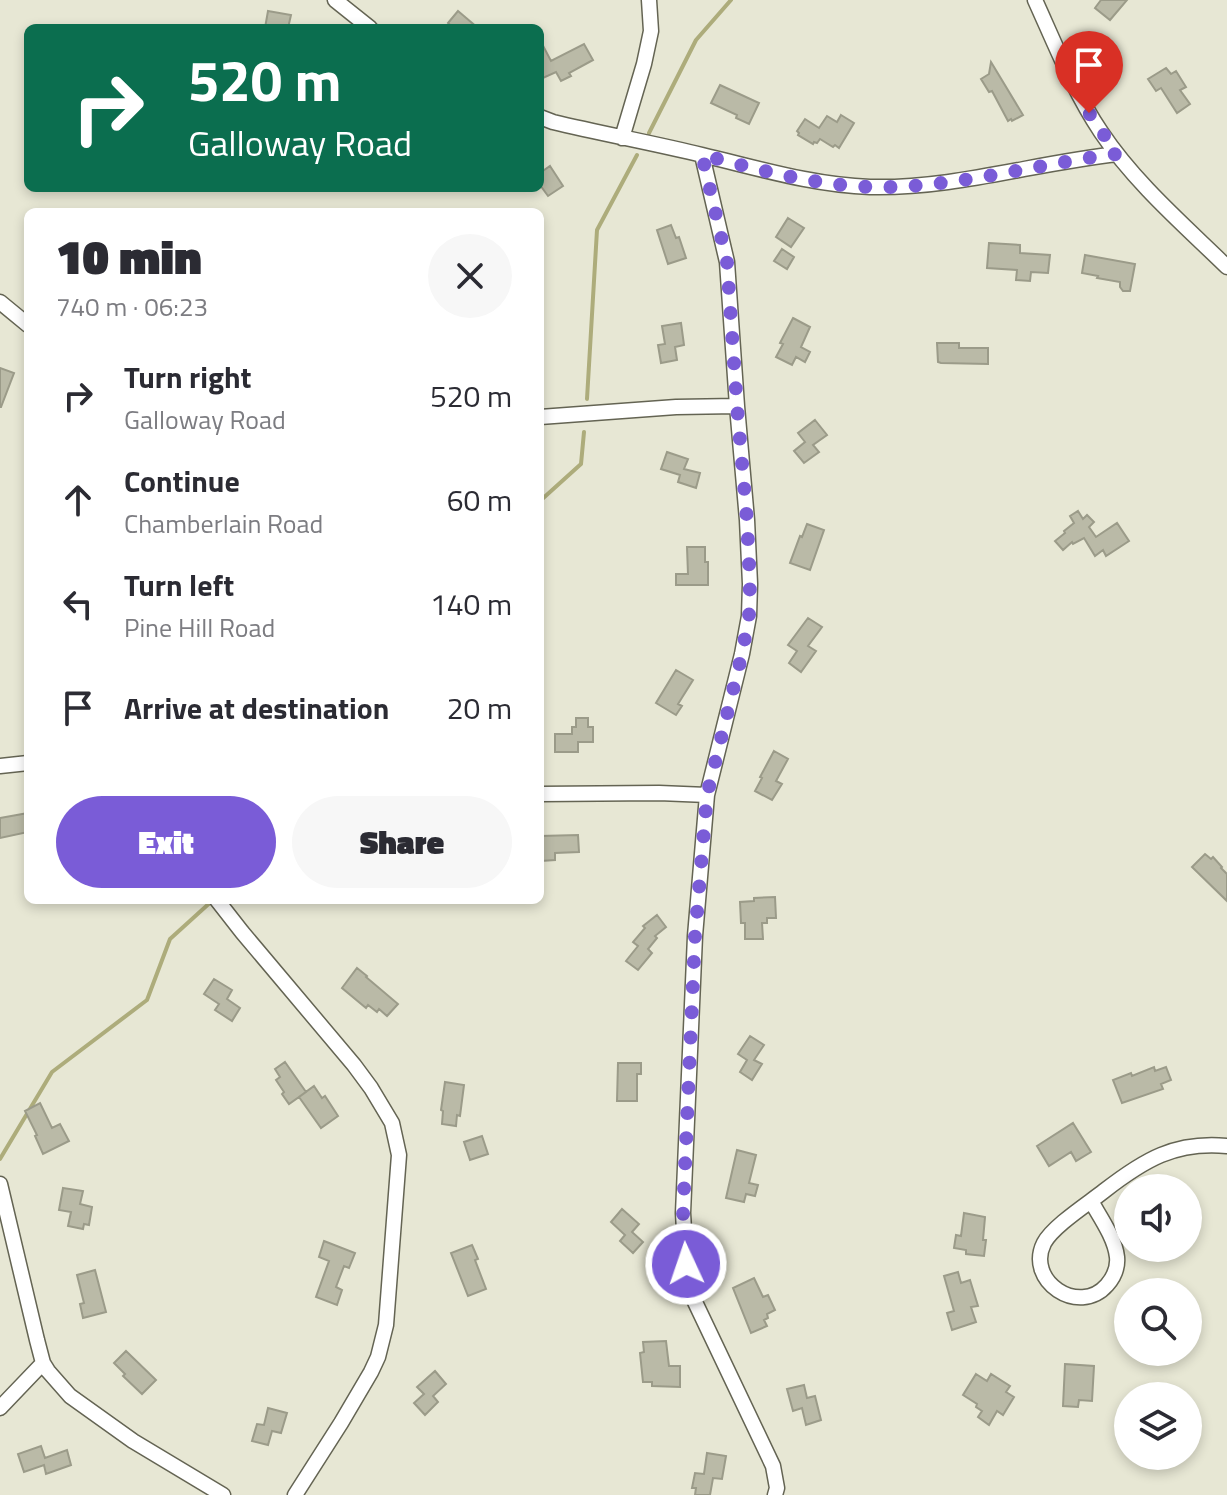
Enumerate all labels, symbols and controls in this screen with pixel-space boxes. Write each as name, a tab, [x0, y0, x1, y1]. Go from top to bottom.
pin	[1055, 31, 1123, 113]
text: 520 m	[188, 38, 341, 123]
icon: arrive	[1067, 43, 1111, 87]
icon: right	[56, 56, 160, 160]
text: Galloway Road	[188, 115, 412, 170]
text: 10 min	[56, 220, 202, 293]
button: close	[428, 234, 512, 318]
text: 740 m · 06:23	[56, 287, 208, 326]
text: Turn right	[124, 354, 252, 400]
text: 520 m	[430, 373, 512, 419]
icon: right	[56, 374, 100, 418]
text: Galloway Road	[124, 400, 286, 439]
text: Continue	[124, 458, 240, 504]
text: 60 m	[447, 477, 512, 523]
icon: ahead	[56, 478, 100, 522]
text: Chamberlain Road	[124, 504, 323, 543]
text: Turn left	[124, 562, 234, 608]
text: 140 m	[430, 581, 512, 627]
icon: left	[56, 582, 100, 626]
text: Pine Hill Road	[124, 608, 275, 647]
text: Arrive at destination	[124, 685, 389, 731]
text: 20 m	[447, 685, 512, 731]
icon: arrive	[56, 686, 100, 730]
button: Exit	[56, 796, 276, 888]
button: Share	[292, 796, 512, 888]
map controls	[1114, 1174, 1202, 1470]
button: sound	[1114, 1174, 1202, 1262]
position arrow	[644, 1222, 728, 1306]
button: search	[1114, 1278, 1202, 1366]
button: layers	[1114, 1382, 1202, 1470]

